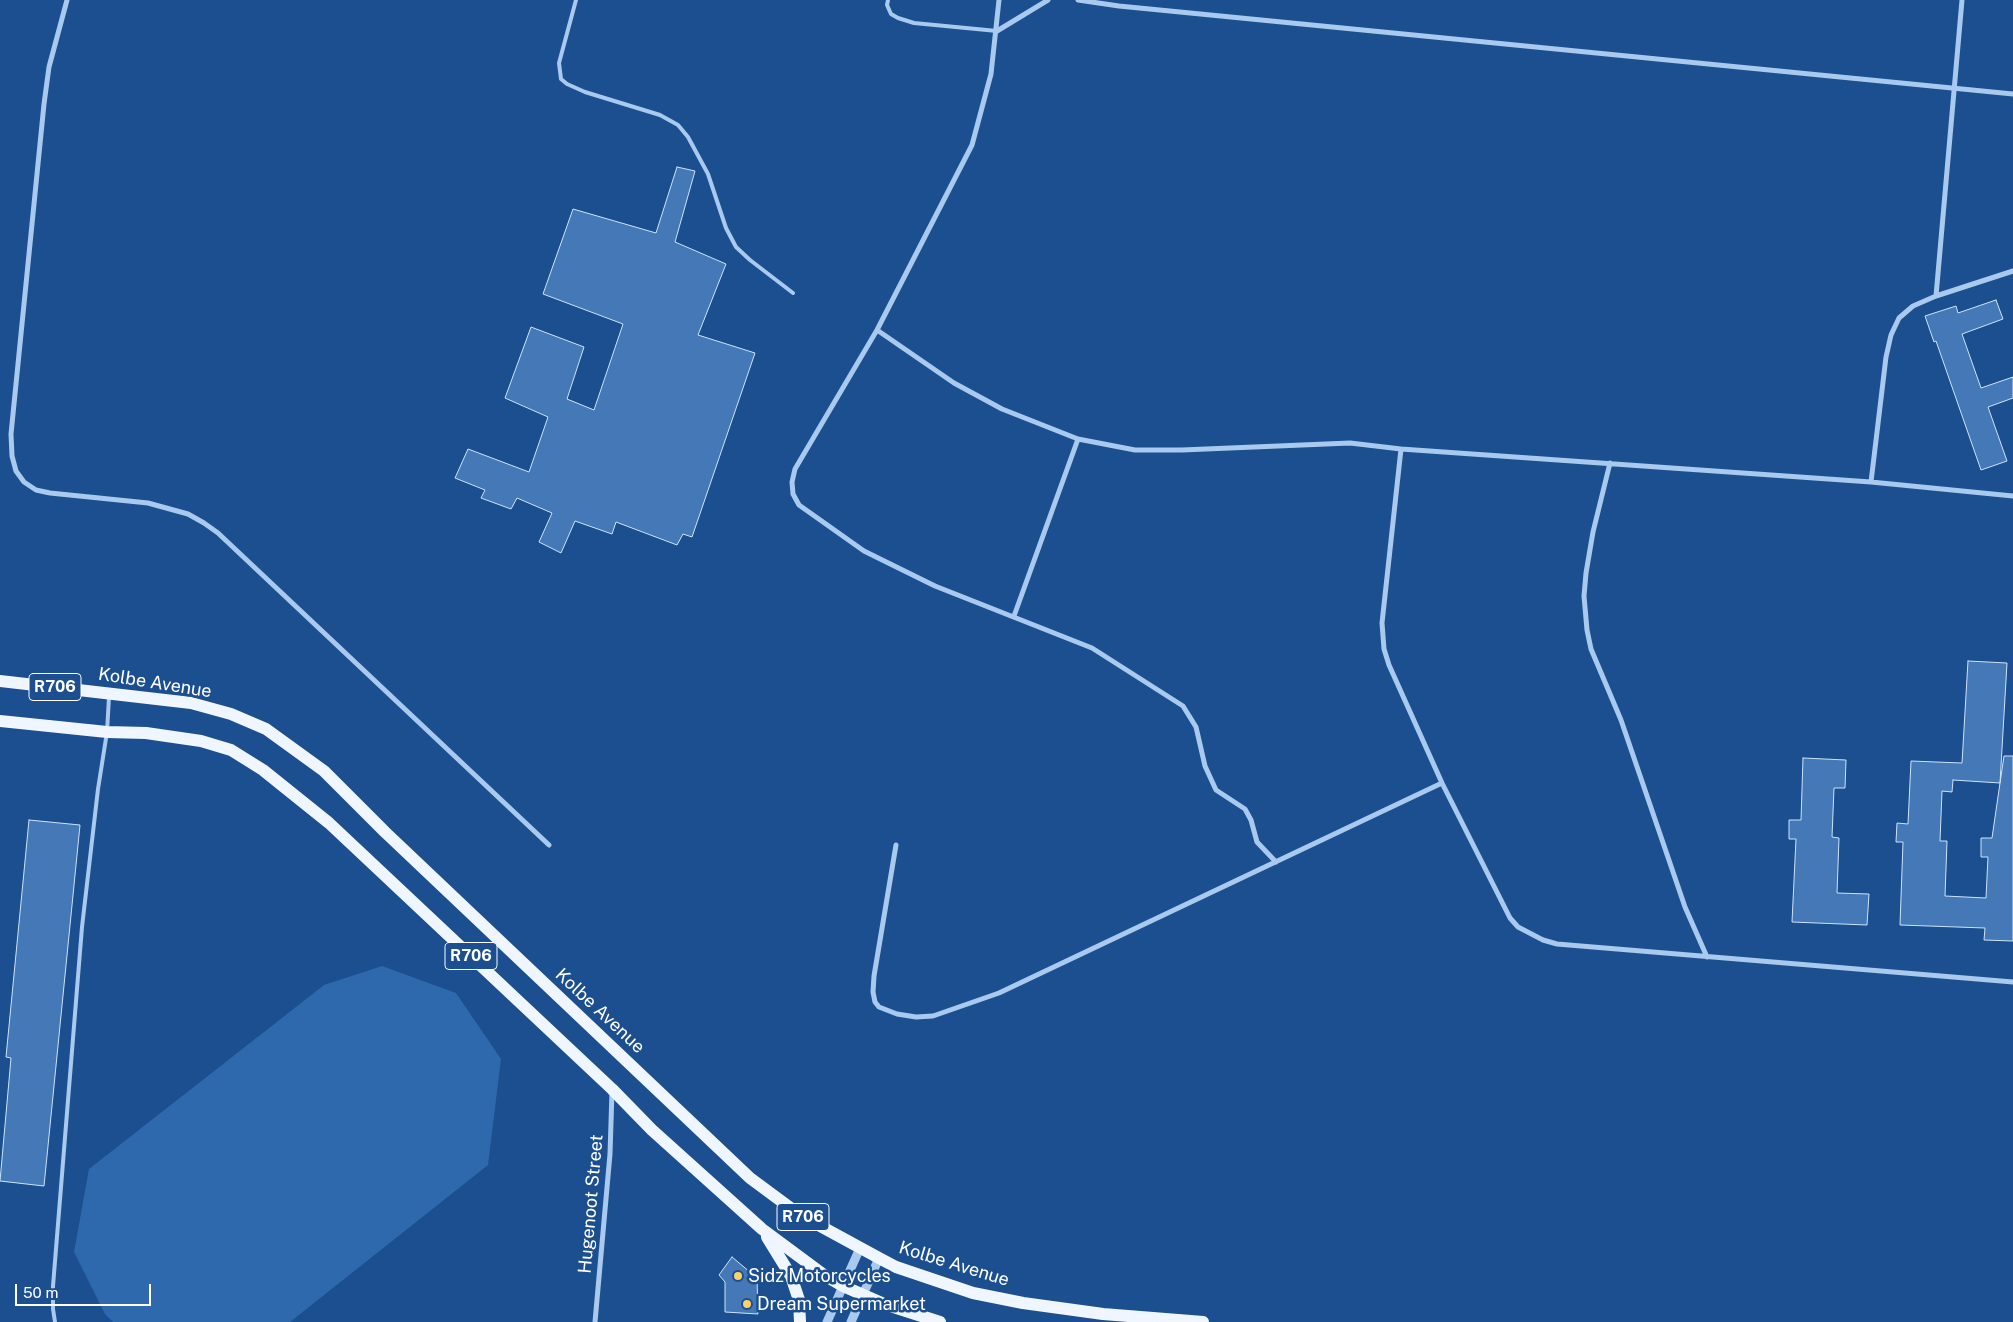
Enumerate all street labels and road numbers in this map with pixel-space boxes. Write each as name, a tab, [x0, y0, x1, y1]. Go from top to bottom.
street label: Kolbe Avenue	[97, 663, 213, 703]
road number: R706	[29, 674, 81, 700]
road number: R706	[445, 942, 497, 969]
street label: Kolbe Avenue	[551, 964, 649, 1058]
street label: Hugenoot Street	[574, 1134, 608, 1274]
road number: R706	[777, 1204, 829, 1230]
street label: Kolbe Avenue	[896, 1237, 1012, 1291]

